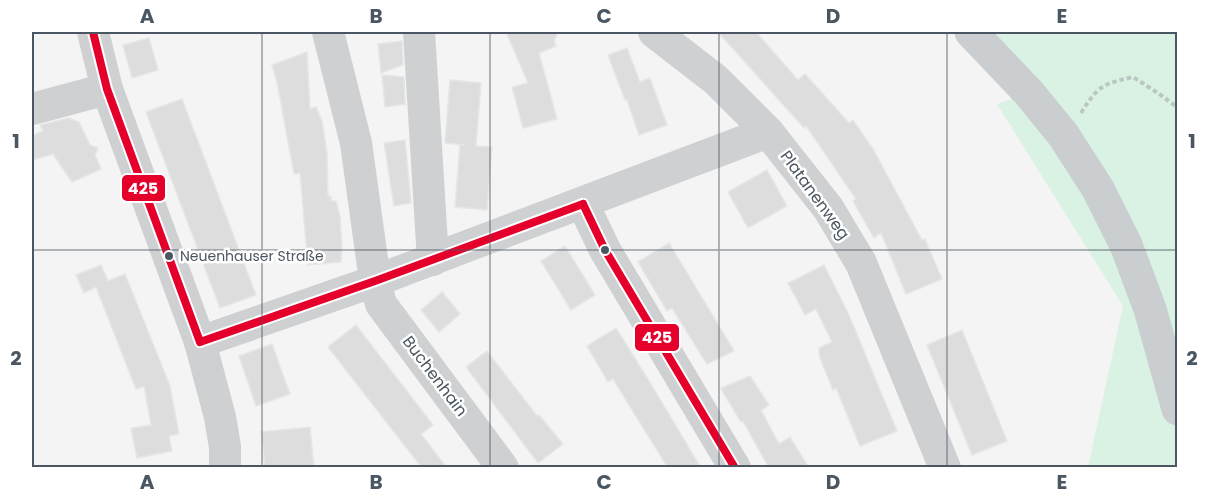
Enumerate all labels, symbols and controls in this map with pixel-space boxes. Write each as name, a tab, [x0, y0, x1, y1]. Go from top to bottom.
text: A	[140, 2, 155, 30]
text: B	[369, 2, 383, 30]
text: C	[596, 2, 612, 30]
text: D	[826, 2, 840, 30]
text: E	[1057, 2, 1067, 30]
text: 1	[12, 127, 20, 155]
text: 1	[1188, 127, 1196, 155]
street label: Platanenweg	[775, 146, 855, 244]
line badge: 425	[121, 174, 166, 202]
text: 425	[128, 177, 158, 200]
unlabelled marker	[599, 244, 611, 256]
place label: Neuenhauser Straße	[180, 246, 324, 266]
marker: Neuenhauser Straße	[163, 250, 175, 262]
line badge: 425	[634, 323, 680, 352]
text: 425	[642, 326, 672, 349]
street label: Buchenhain	[397, 331, 473, 421]
text: 2	[10, 344, 22, 372]
text: 2	[1186, 344, 1198, 372]
text: A	[140, 468, 155, 496]
text: B	[369, 468, 383, 496]
text: C	[596, 468, 612, 496]
text: D	[826, 468, 840, 496]
text: E	[1057, 468, 1067, 496]

